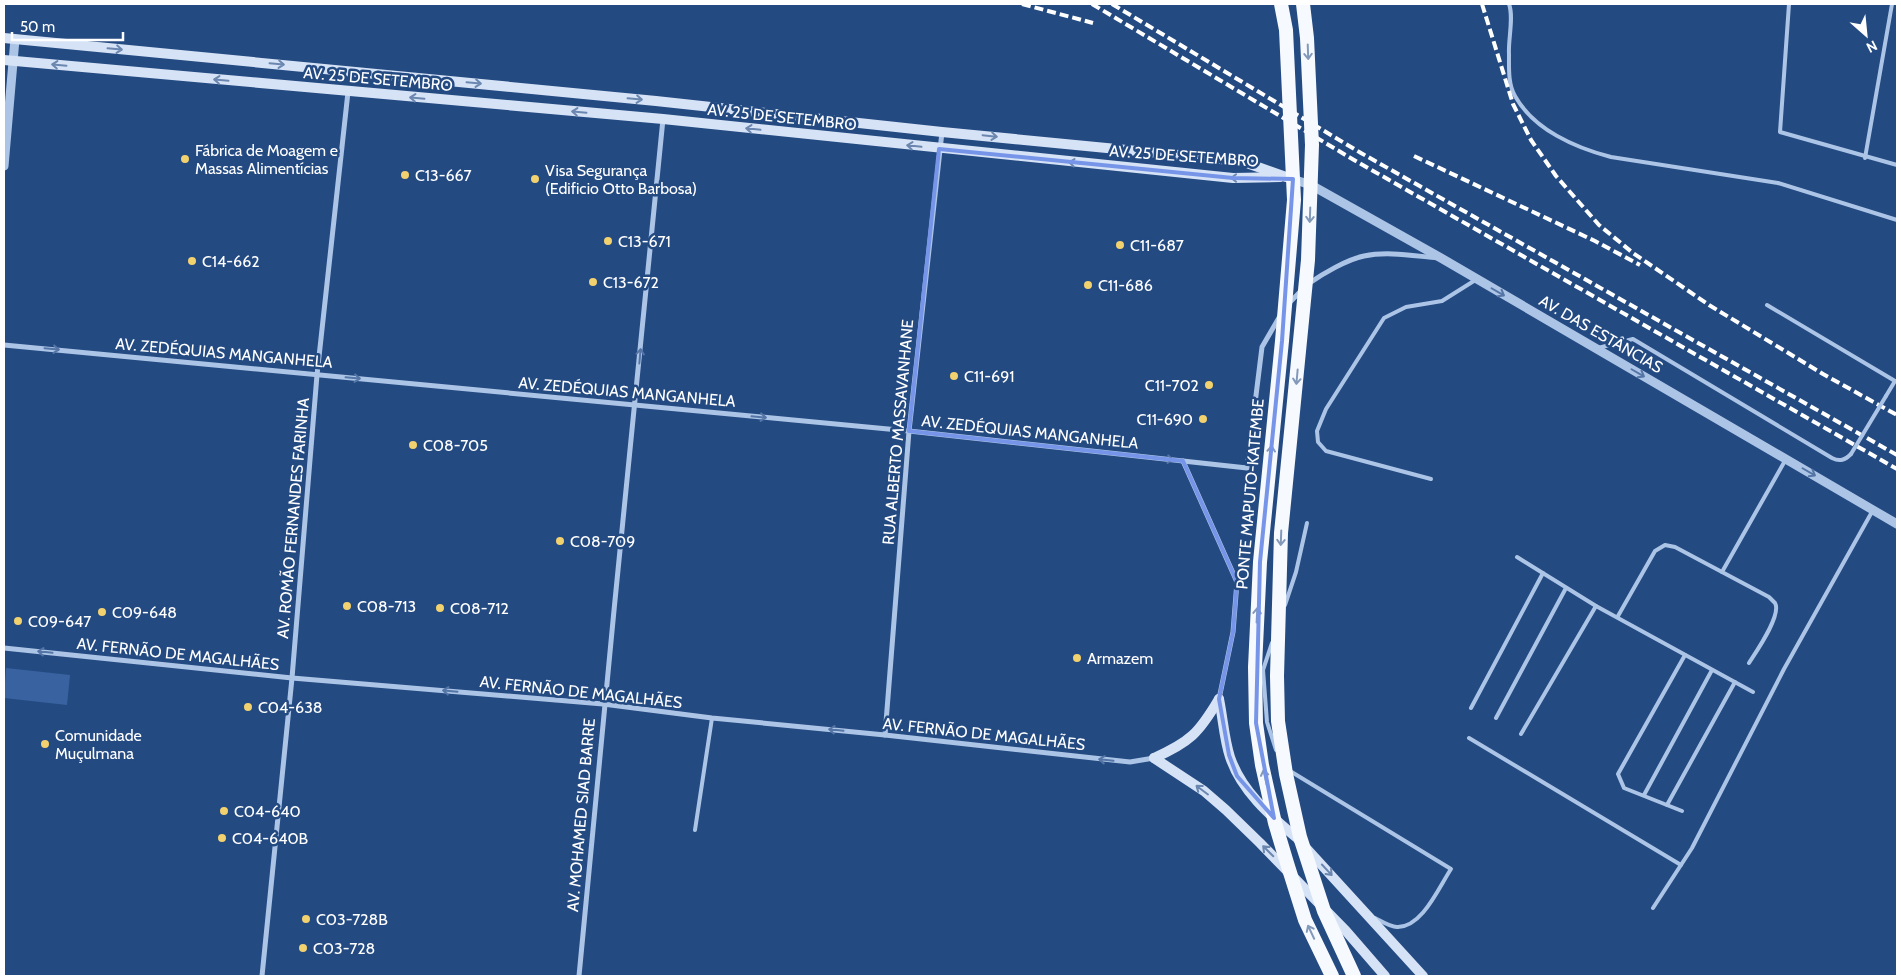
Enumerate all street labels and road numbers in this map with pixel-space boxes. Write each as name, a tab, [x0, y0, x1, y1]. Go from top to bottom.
street label: AV. 25 DE SETEMBRO	[303, 63, 453, 95]
street label: AV. 25 DE SETEMBRO	[706, 100, 858, 134]
street label: AV. 25 DE SETEMBRO	[1109, 141, 1259, 171]
street label: AV. DAS ESTÂNCIAS	[1536, 291, 1666, 377]
street label: RUA ALBERTO MASSAVANHANE	[879, 318, 917, 546]
street label: AV. ZEDÉQUIAS MANGANHELA	[115, 334, 333, 372]
street label: AV. ZEDÉQUIAS MANGANHELA	[518, 373, 736, 411]
street label: AV. ROMÃO FERNANDES FARINHA	[273, 397, 313, 639]
street label: PONTE MAPUTO-KATEMBE	[1232, 398, 1268, 590]
street label: AV. ZEDÉQUIAS MANGANHELA	[921, 411, 1139, 453]
street label: AV. FERNÃO DE MAGALHÃES	[76, 634, 280, 674]
street label: AV. FERNÃO DE MAGALHÃES	[479, 672, 683, 712]
street label: AV. FERNÃO DE MAGALHÃES	[882, 714, 1086, 754]
street label: AV. MOHAMED SIAD BARRE	[563, 717, 599, 913]

